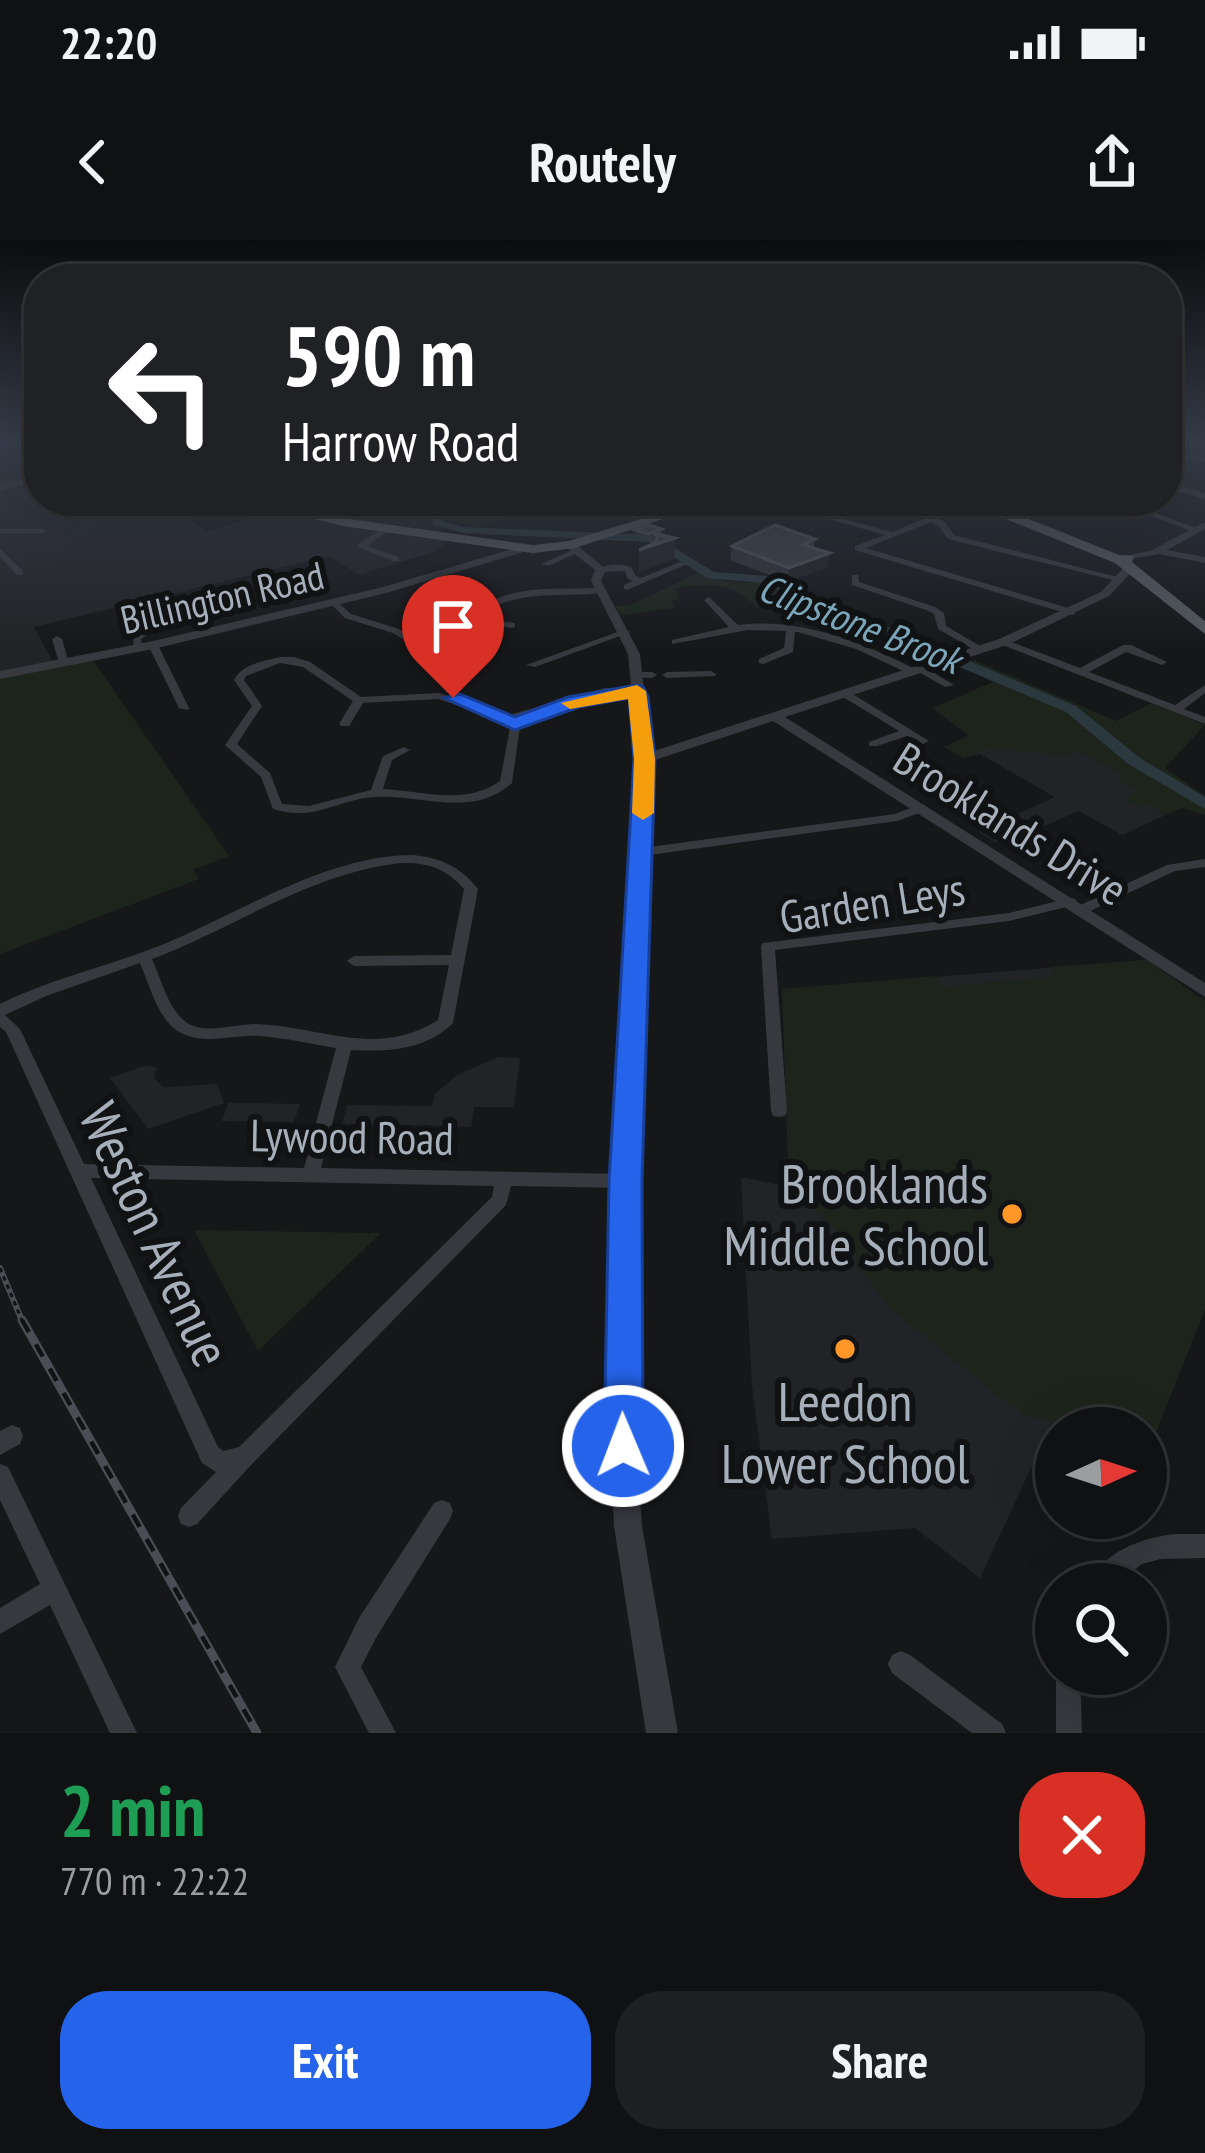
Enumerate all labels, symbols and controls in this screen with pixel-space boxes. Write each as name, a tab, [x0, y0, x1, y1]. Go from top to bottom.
text: 22:20	[60, 13, 157, 71]
text: Routely	[529, 127, 676, 197]
icon: back	[60, 129, 126, 195]
icon: share	[1079, 129, 1145, 195]
text: 590 m	[282, 300, 475, 409]
icon: left	[84, 312, 240, 468]
text: Harrow Road	[282, 406, 519, 476]
street label: Billington Road	[116, 549, 328, 645]
water label: Clipstone Brook	[752, 561, 973, 687]
pin	[402, 575, 504, 698]
icon: arrive	[420, 593, 486, 659]
street label: Brooklands Drive	[884, 728, 1138, 918]
street label: Garden Leys	[775, 859, 969, 945]
street label: Weston Avenue	[64, 1091, 248, 1377]
street label: Lywood Road	[250, 1105, 454, 1167]
place label: Brooklands Middle School	[723, 1148, 988, 1280]
marker: Brooklands Middle School	[999, 1201, 1025, 1227]
marker: Leedon Lower School	[832, 1336, 858, 1362]
place label: Leedon Lower School	[721, 1366, 969, 1498]
position arrow	[560, 1383, 686, 1509]
north arrow	[1035, 1407, 1167, 1539]
map controls	[1035, 1407, 1167, 1695]
button: search	[1035, 1563, 1167, 1695]
text: 2 min	[60, 1763, 205, 1856]
button: close	[1019, 1772, 1145, 1898]
text: 770 m · 22:22	[60, 1855, 249, 1906]
button: Exit	[60, 1991, 591, 2129]
button: Share	[615, 1991, 1145, 2129]

